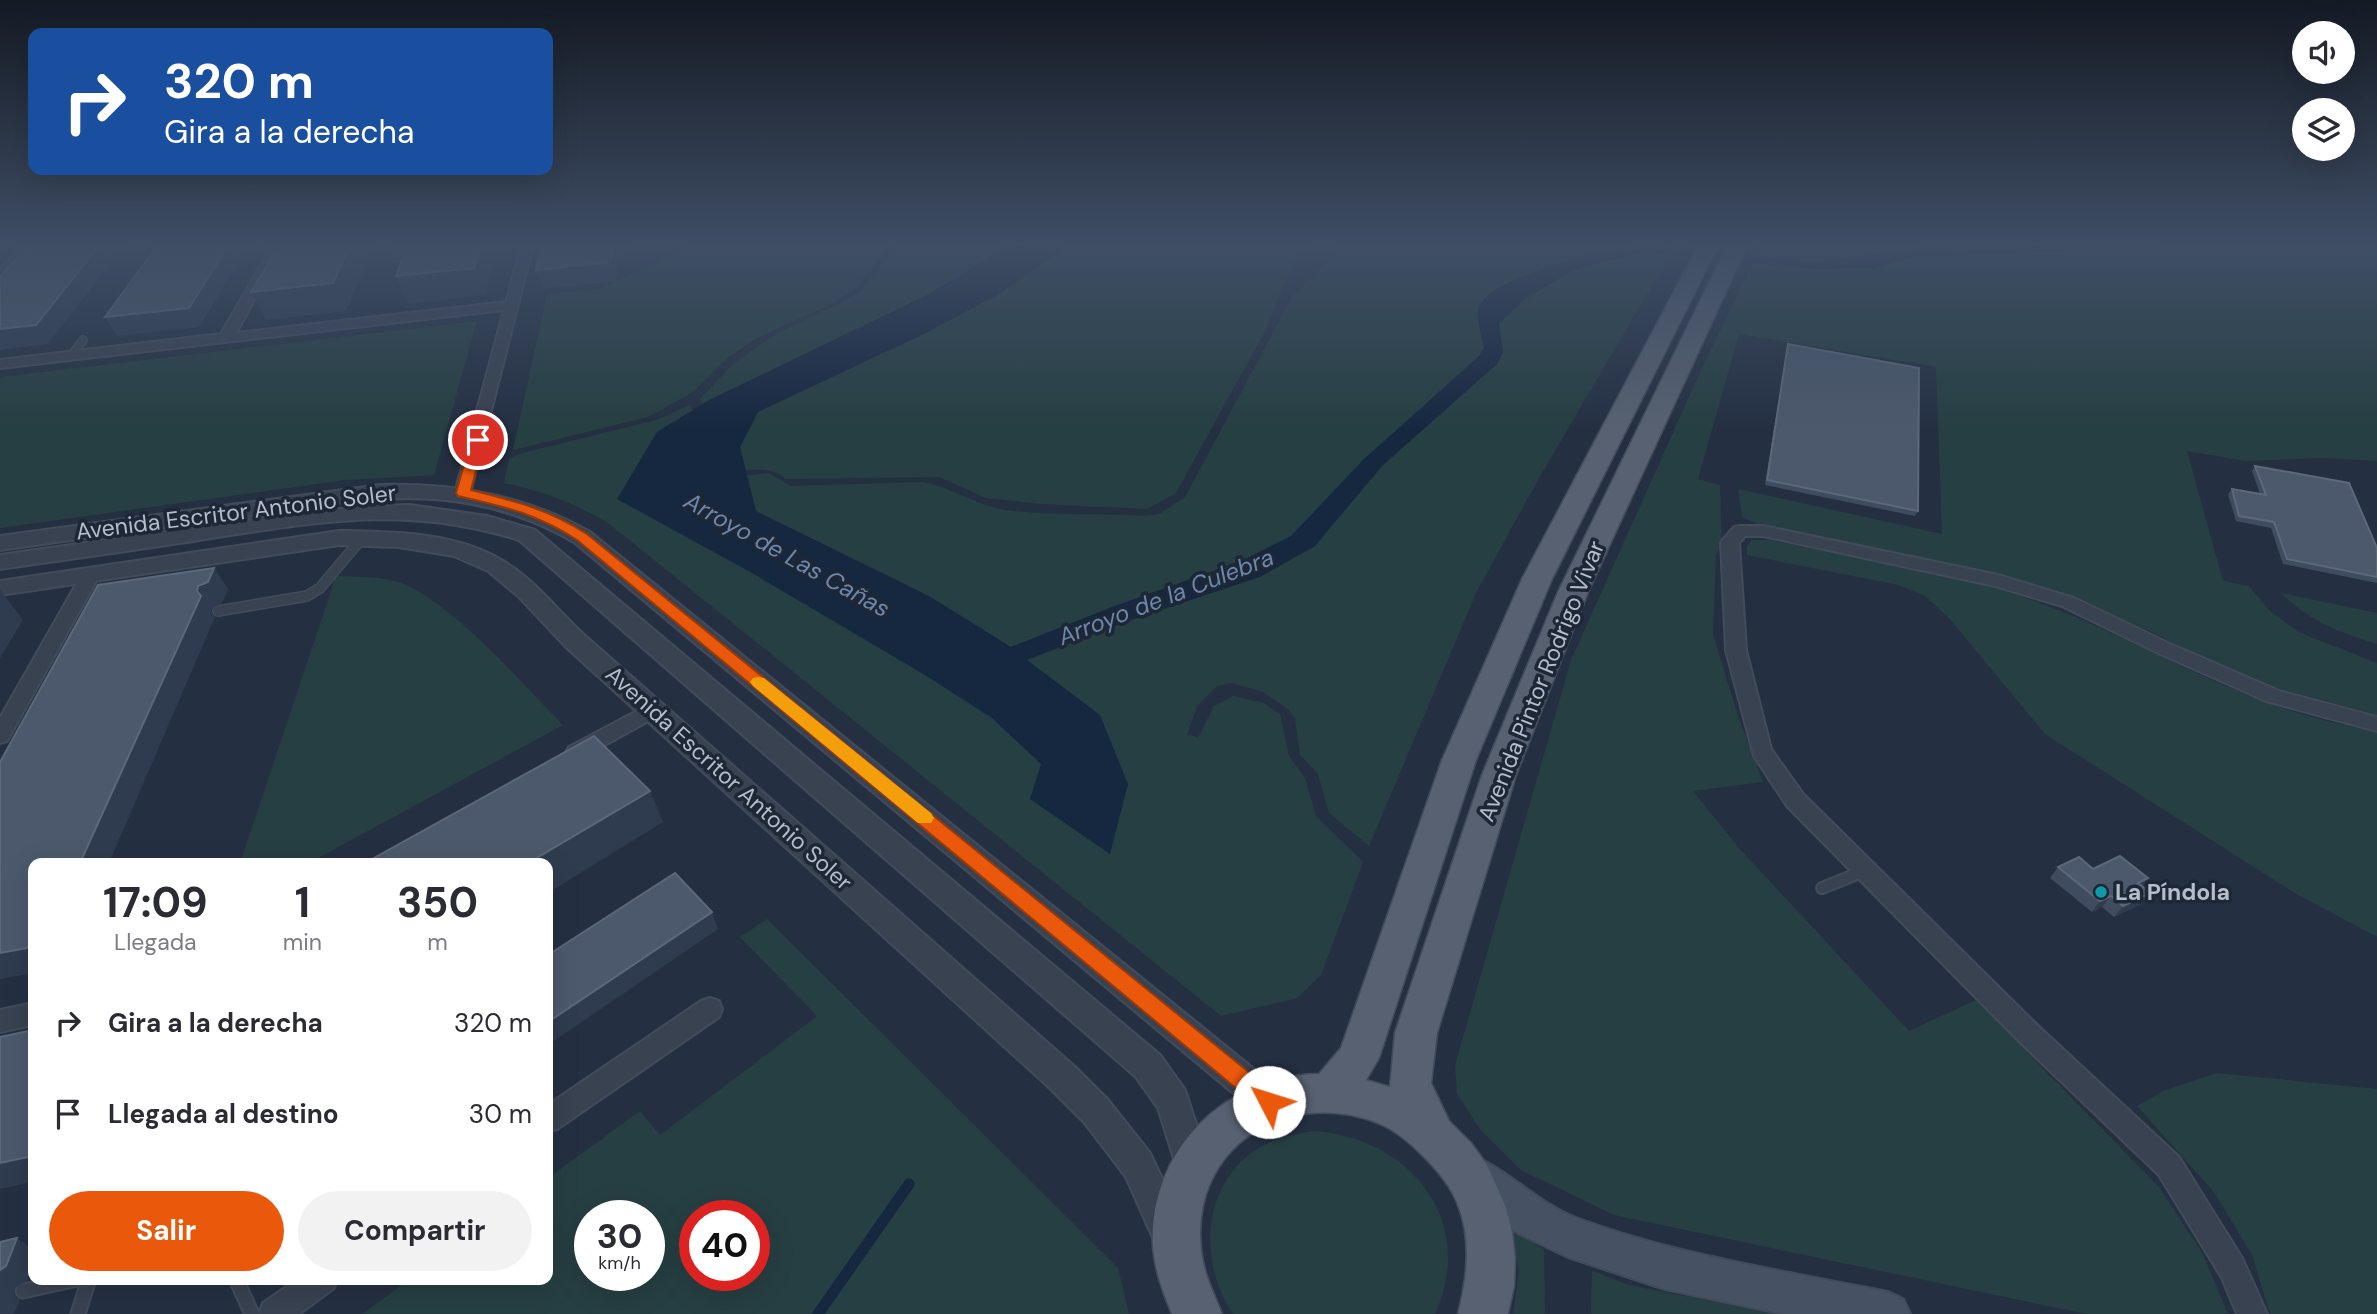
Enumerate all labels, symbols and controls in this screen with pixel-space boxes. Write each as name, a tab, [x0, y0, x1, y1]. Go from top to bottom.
map controls	[2292, 21, 2355, 161]
button: sound	[2292, 21, 2355, 84]
text: 320 m	[164, 49, 314, 113]
icon: right	[49, 56, 140, 147]
button: layers	[2292, 98, 2355, 161]
text: Gira a la derecha	[164, 111, 414, 153]
pin	[448, 410, 508, 470]
icon: arrive	[459, 421, 497, 459]
street label: Avenida Escritor Antonio Soler	[74, 477, 398, 547]
water label: Arroyo de Las Cañas	[678, 485, 896, 624]
street label: Avenida Pintor Rodrigo Vivar	[1471, 536, 1611, 826]
water label: Arroyo de la Culebra	[1053, 541, 1278, 652]
street label: Avenida Escritor Antonio Soler	[599, 659, 859, 897]
text: 17:09	[103, 875, 208, 930]
text: 1	[295, 875, 310, 930]
text: 350	[397, 875, 478, 930]
place label: La Píndola	[2115, 877, 2230, 907]
marker: La Píndola	[2093, 884, 2109, 900]
text: Llegada	[114, 927, 197, 957]
text: min	[283, 927, 322, 957]
text: m	[427, 927, 448, 957]
icon: right	[49, 1004, 87, 1042]
text: Gira a la derecha	[108, 1006, 323, 1040]
text: 320 m	[454, 1006, 532, 1040]
position arrow	[1232, 1065, 1306, 1139]
icon: arrive	[49, 1095, 87, 1133]
text: Llegada al destino	[108, 1097, 339, 1131]
text: 30 m	[469, 1097, 532, 1131]
button: Salir	[49, 1191, 284, 1271]
button: Compartir	[298, 1191, 532, 1271]
speed limit sign: 40	[679, 1200, 770, 1291]
text: 30	[597, 1213, 642, 1259]
text: km/h	[598, 1251, 641, 1275]

